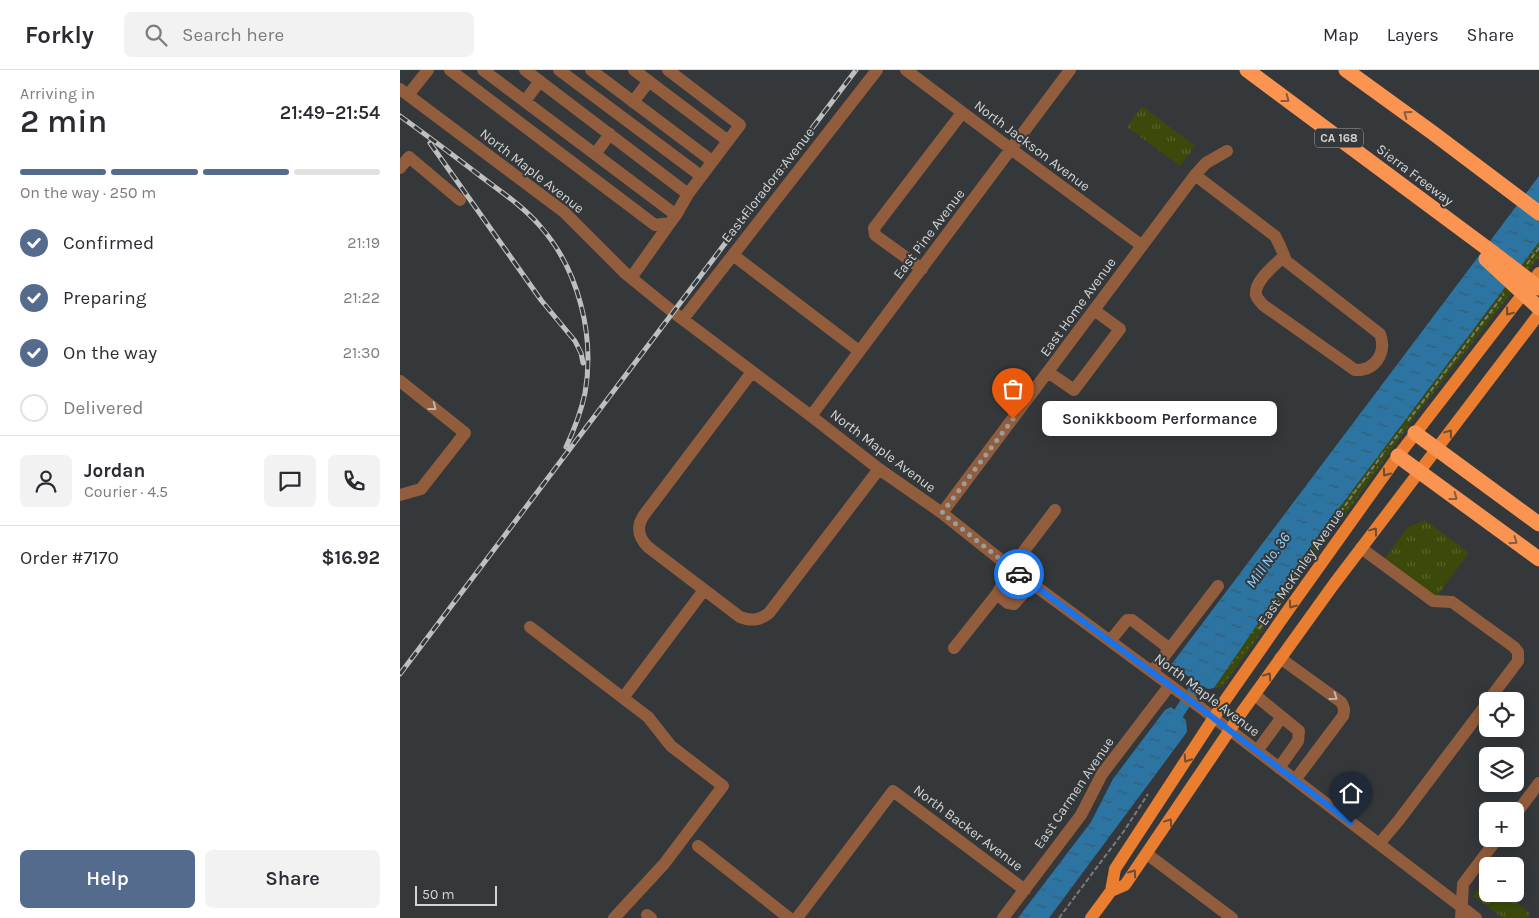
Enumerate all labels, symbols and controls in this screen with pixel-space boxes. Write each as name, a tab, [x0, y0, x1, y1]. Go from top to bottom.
search box	[124, 12, 474, 57]
text: Forkly	[25, 21, 94, 49]
icon: search	[142, 21, 170, 49]
text: Search here	[182, 24, 284, 46]
text: Map	[1323, 24, 1359, 46]
text: Layers	[1387, 24, 1439, 46]
text: Share	[1467, 24, 1514, 46]
text: Arriving in	[20, 84, 95, 103]
one-way arrow	[1280, 93, 1290, 102]
street label: North Jackson Avenue	[971, 97, 1093, 195]
text: 21:49–21:54	[280, 102, 380, 124]
text: 2 min	[20, 103, 107, 140]
one-way arrow	[1404, 111, 1413, 119]
street label: East Floradora Avenue	[718, 124, 818, 246]
street label: North Maple Avenue	[476, 125, 588, 217]
road number: CA 168	[1315, 128, 1363, 148]
street label: Sierra Freeway	[1373, 140, 1457, 210]
text: On the way · 250 m	[20, 183, 156, 202]
street label: East Pine Avenue	[890, 186, 968, 282]
icon: check	[20, 229, 48, 257]
text: Confirmed	[63, 232, 154, 254]
text: 21:19	[347, 233, 380, 252]
street label: East Home Avenue	[1036, 254, 1120, 360]
icon: check	[20, 284, 48, 312]
text: Preparing	[63, 287, 146, 309]
text: 21:22	[343, 288, 380, 307]
one-way arrow	[1507, 306, 1515, 315]
icon: check	[20, 339, 48, 367]
text: On the way	[63, 342, 157, 364]
text: 21:30	[343, 343, 380, 362]
pin	[992, 368, 1034, 419]
icon: bag	[999, 375, 1027, 403]
text: Delivered	[63, 397, 143, 419]
one-way arrow	[427, 401, 437, 410]
callout: Sonikkboom Performance	[1043, 402, 1278, 436]
street label: North Maple Avenue	[827, 406, 939, 496]
text: Sonikkboom Performance	[1062, 409, 1257, 428]
one-way arrow	[1443, 430, 1451, 439]
button: person	[20, 455, 72, 507]
button: chat	[264, 455, 316, 507]
button: phone	[328, 455, 380, 507]
text: Jordan	[84, 460, 145, 482]
one-way arrow	[1383, 467, 1392, 476]
text: Courier · 4.5	[84, 482, 168, 501]
one-way arrow	[1448, 492, 1457, 500]
street label: East McKinley Avenue	[1254, 505, 1348, 629]
one-way arrow	[1368, 527, 1377, 537]
water label: Mill No. 36	[1242, 529, 1294, 591]
one-way arrow	[1508, 535, 1518, 544]
text: Order #7170	[20, 547, 119, 569]
text: $16.92	[321, 547, 380, 569]
courier	[994, 549, 1044, 599]
icon: car	[1005, 560, 1033, 588]
one-way arrow	[1289, 599, 1298, 609]
street label: North Maple Avenue	[1151, 650, 1263, 740]
one-way arrow	[1262, 672, 1271, 682]
one-way arrow	[1328, 691, 1338, 700]
map controls	[1479, 692, 1524, 902]
button: locate	[1479, 692, 1524, 737]
street label: East Carmen Avenue	[1030, 734, 1118, 852]
button: layers	[1479, 747, 1524, 792]
one-way arrow	[1184, 754, 1194, 763]
pin	[1330, 772, 1372, 823]
icon: home	[1337, 779, 1365, 807]
street label: North Backer Avenue	[910, 781, 1026, 875]
button: +	[1479, 802, 1524, 847]
one-way arrow	[1163, 818, 1172, 827]
button: Help	[20, 850, 195, 908]
button: Share	[205, 850, 380, 908]
button: −	[1479, 857, 1524, 902]
one-way arrow	[1128, 870, 1136, 879]
scale bar	[415, 883, 498, 906]
text: 50 m	[422, 886, 455, 903]

